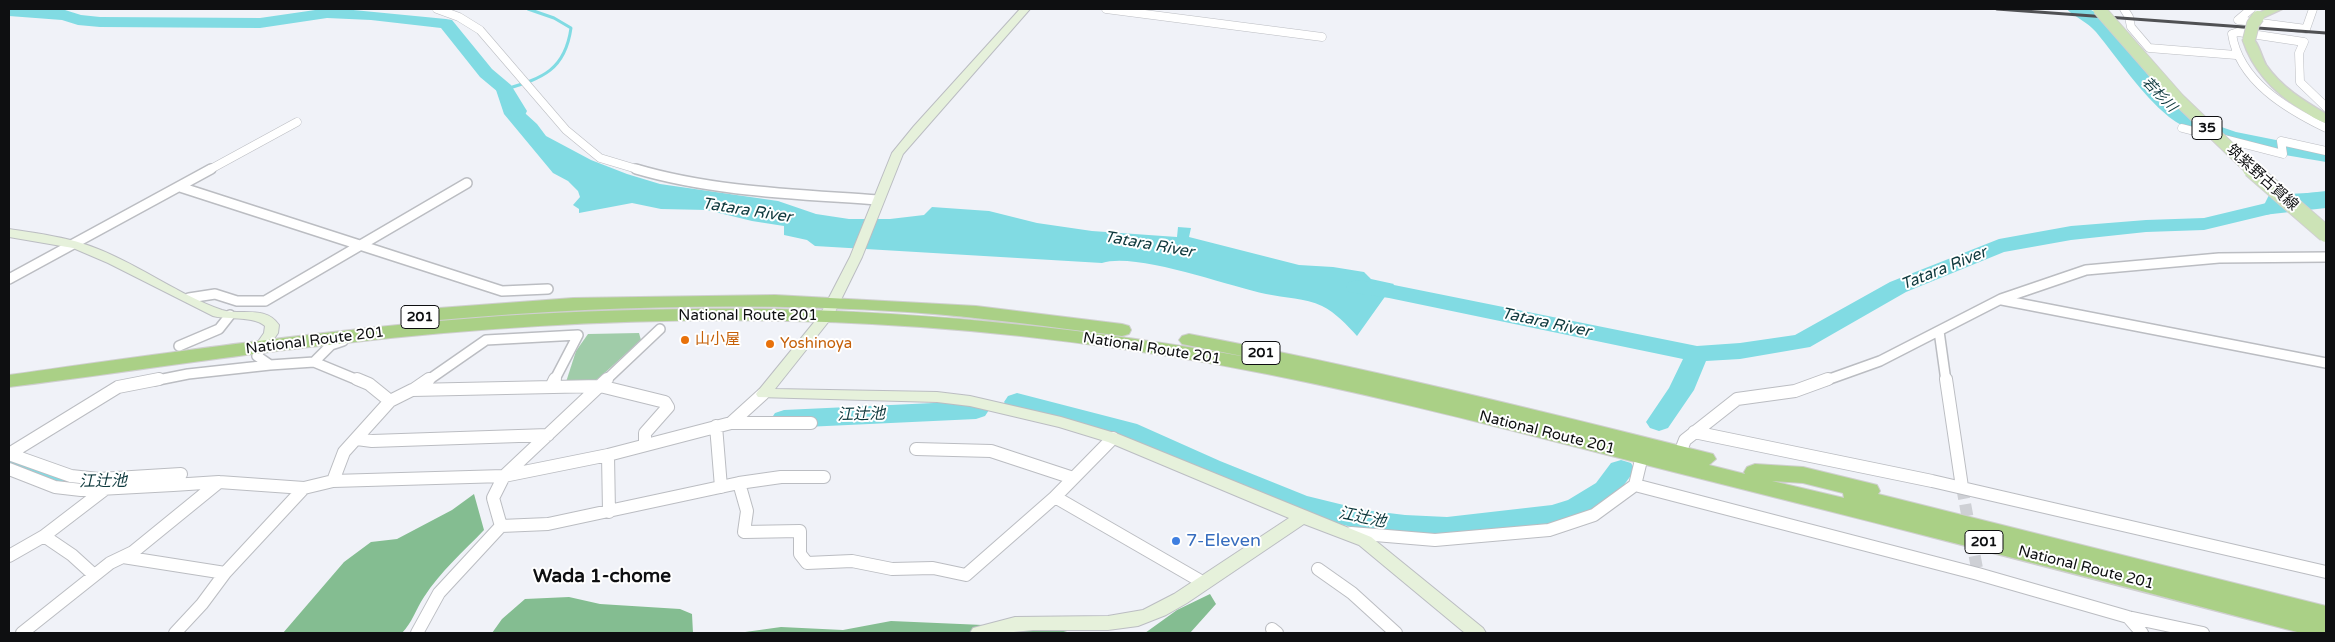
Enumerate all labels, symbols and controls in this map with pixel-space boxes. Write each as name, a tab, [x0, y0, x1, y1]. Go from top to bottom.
water label: 若杉川	[2138, 74, 2180, 116]
road number: 35	[2192, 116, 2222, 140]
street label: 筑紫野古賀線	[2223, 141, 2301, 215]
water label: Tatara River	[701, 194, 793, 228]
water label: Tatara River	[1103, 228, 1195, 262]
water label: Tatara River	[1898, 243, 1990, 295]
water label: Tatara River	[1500, 304, 1592, 342]
road number: 201	[401, 306, 439, 328]
street label: National Route 201	[678, 307, 818, 325]
street label: National Route 201	[245, 324, 385, 358]
street label: National Route 201	[1082, 329, 1222, 369]
place label: 山小屋	[695, 331, 740, 349]
marker: 山小屋	[679, 334, 691, 346]
place label: Yoshinoya	[780, 335, 852, 353]
marker: Yoshinoya	[764, 338, 776, 350]
road number: 201	[1242, 342, 1280, 364]
water label: 江辻池	[837, 405, 885, 425]
street label: National Route 201	[1477, 407, 1617, 459]
water label: 江辻池	[79, 472, 127, 492]
water label: 江辻池	[1337, 504, 1387, 532]
place label: 7-Eleven	[1186, 530, 1261, 552]
road number: 201	[1965, 530, 2003, 554]
marker: 7-Eleven	[1170, 535, 1182, 547]
street label: National Route 201	[2016, 542, 2156, 594]
district label: Wada 1-chome	[533, 566, 671, 588]

